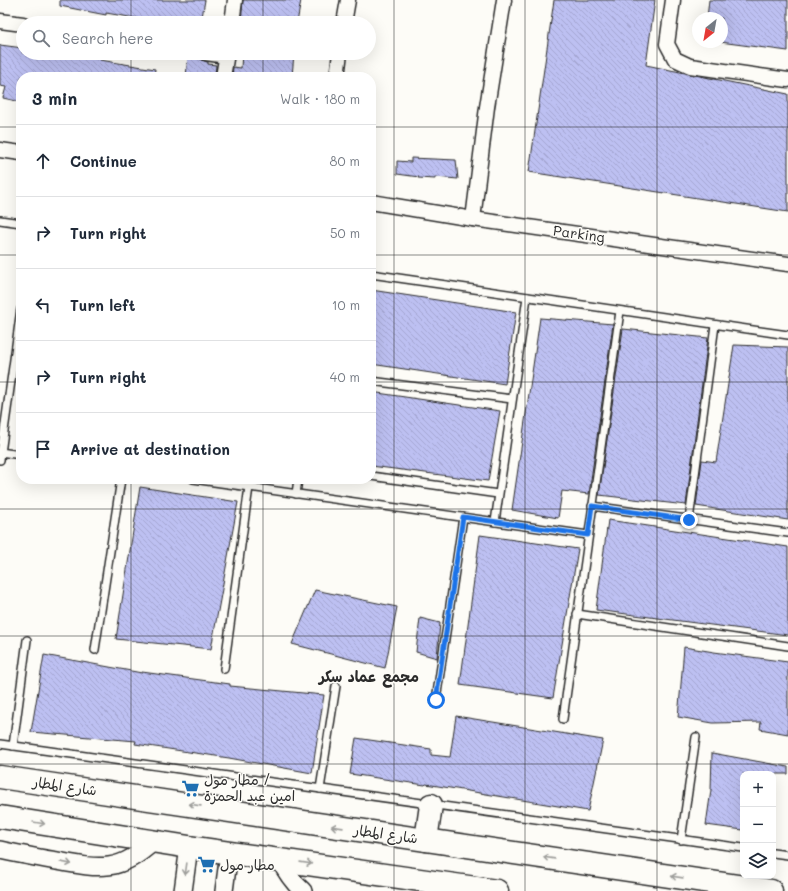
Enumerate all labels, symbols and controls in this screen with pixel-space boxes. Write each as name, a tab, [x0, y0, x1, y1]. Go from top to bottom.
north arrow	[692, 12, 728, 48]
search box	[16, 16, 376, 60]
icon: search	[30, 27, 52, 49]
text: Search here	[62, 28, 153, 48]
text: 3 min	[32, 87, 77, 109]
text: Walk · 180 m	[280, 90, 360, 107]
icon: ahead	[32, 150, 54, 172]
text: Continue	[70, 151, 137, 171]
text: 80 m	[330, 152, 360, 169]
street label: Parking	[552, 220, 606, 247]
icon: right	[32, 222, 54, 244]
text: Turn right	[70, 223, 147, 243]
text: 50 m	[330, 224, 360, 241]
icon: left	[32, 294, 54, 316]
text: Turn left	[70, 295, 135, 315]
text: 10 m	[332, 296, 360, 313]
icon: right	[32, 366, 54, 388]
text: Turn right	[70, 367, 147, 387]
text: 40 m	[330, 368, 360, 385]
icon: arrive	[32, 438, 54, 460]
text: Arrive at destination	[70, 439, 230, 459]
route end	[680, 511, 698, 529]
district label: مجمع عماد سكر	[317, 666, 419, 688]
route start	[427, 691, 445, 709]
place label: مطار مول / امين عبد الحمزة	[204, 770, 295, 805]
street label: شارع المطار	[31, 771, 98, 800]
map controls	[740, 771, 776, 879]
button: +	[740, 771, 776, 807]
supermarket icon: مطار مول / امين عبد الحمزة	[181, 778, 201, 798]
one-way arrow	[189, 801, 202, 809]
button: −	[740, 807, 776, 843]
one-way arrow	[32, 819, 45, 827]
street label: شارع المطار	[352, 819, 419, 848]
one-way arrow	[331, 823, 344, 831]
button: layers	[740, 843, 776, 879]
one-way arrow	[543, 854, 556, 862]
supermarket icon: مطار مول	[197, 855, 217, 875]
place label: مطار مول	[220, 855, 275, 874]
one-way arrow	[59, 859, 72, 867]
one-way arrow	[299, 859, 312, 867]
one-way arrow	[182, 862, 190, 875]
one-way arrow	[671, 873, 684, 881]

